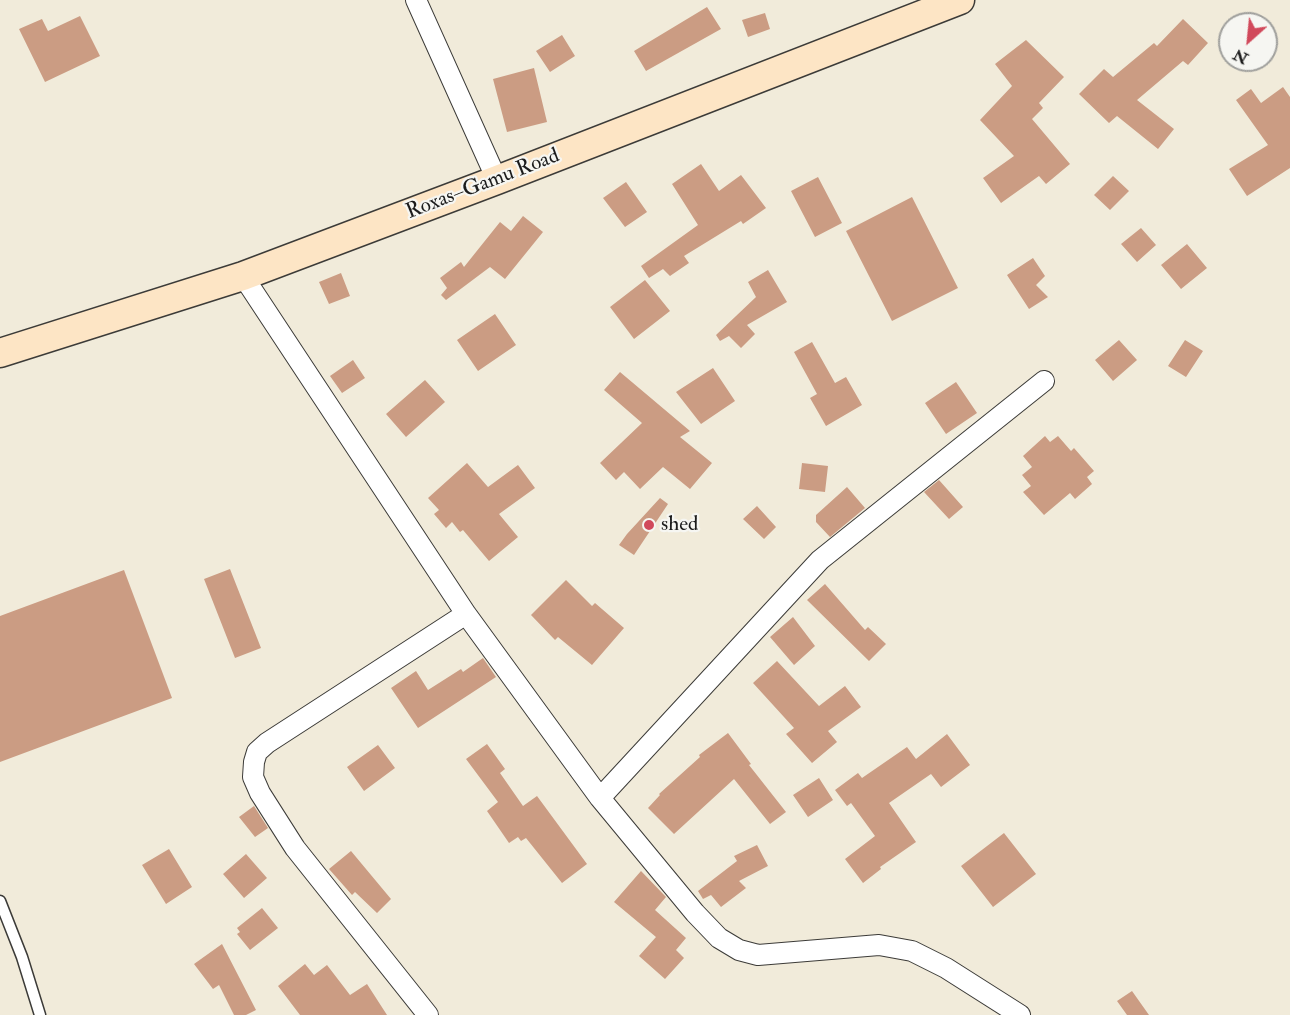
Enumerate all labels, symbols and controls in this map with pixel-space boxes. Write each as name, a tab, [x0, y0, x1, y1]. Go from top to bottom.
north arrow	[1218, 12, 1278, 72]
text: N	[1230, 44, 1252, 68]
street label: Roxas–Gamu Road	[403, 144, 563, 226]
place label: shed	[661, 512, 698, 538]
marker: shed	[642, 518, 656, 532]

